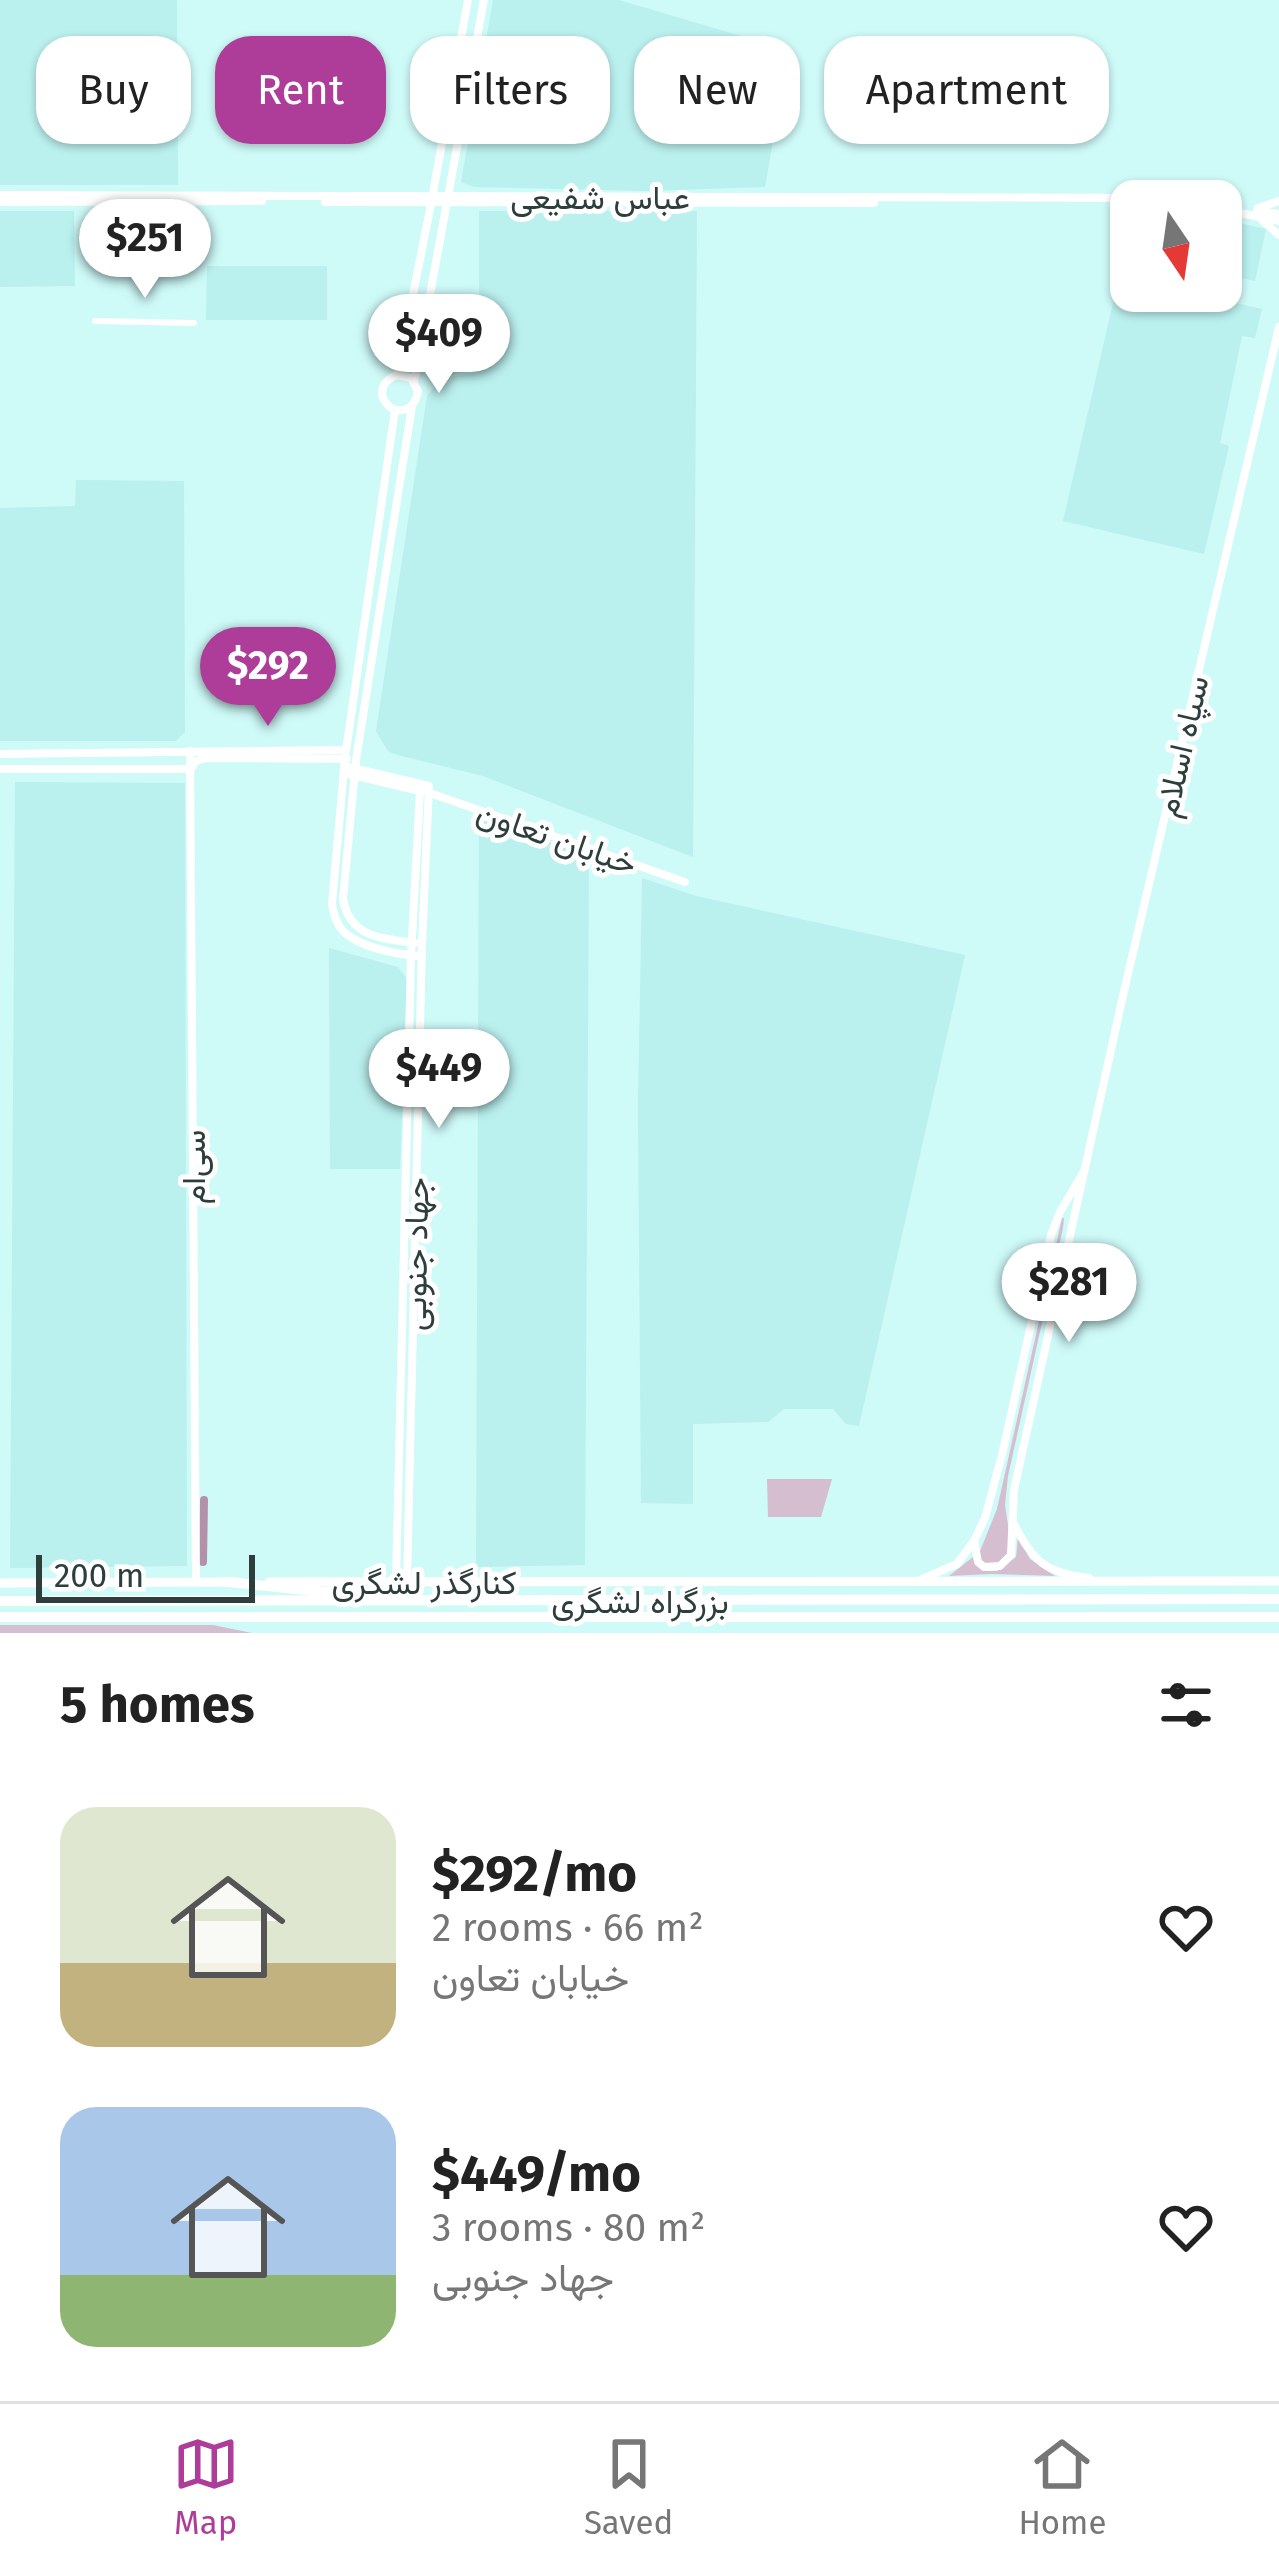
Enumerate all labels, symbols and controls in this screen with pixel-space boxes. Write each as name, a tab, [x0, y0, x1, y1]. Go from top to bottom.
chip: Buy	[36, 36, 191, 144]
chip: Rent	[215, 36, 386, 144]
chip: Filters	[410, 36, 610, 144]
chip: New	[634, 36, 800, 144]
chip: Apartment	[824, 36, 1109, 144]
street label: عباس شفیعی	[510, 178, 690, 218]
north arrow	[1110, 180, 1242, 312]
map controls	[1110, 180, 1242, 312]
pin: $251	[74, 199, 216, 301]
text: $251	[106, 215, 184, 261]
pin: $409	[368, 294, 510, 396]
text: $409	[395, 310, 483, 356]
pin: $292	[197, 627, 339, 729]
text: $292	[227, 643, 309, 689]
street label: سپاه اسلام	[1146, 672, 1220, 821]
street label: خیابان تعاون	[471, 792, 642, 884]
pin: $449	[368, 1029, 510, 1131]
text: $449	[396, 1045, 482, 1091]
street label: سی‌ام	[174, 1130, 215, 1204]
street label: جهاد جنوبی	[395, 1177, 437, 1331]
pin: $281	[998, 1243, 1140, 1345]
text: $281	[1029, 1259, 1109, 1305]
scale bar	[36, 1549, 255, 1602]
text: 200 m	[54, 1556, 144, 1596]
street label: کنارگذر لشگری	[331, 1563, 517, 1603]
street label: بزرگراه لشگری	[551, 1582, 729, 1622]
icon: filters	[1153, 1672, 1219, 1738]
text: 5 homes	[60, 1674, 255, 1736]
text: $292/mo	[432, 1843, 637, 1905]
icon: home	[156, 1855, 300, 1999]
icon: heart	[1153, 1894, 1219, 1960]
text: 2 rooms · 66 m²	[432, 1905, 703, 1951]
text: خیابان تعاون	[432, 1955, 629, 2001]
text: $449/mo	[432, 2143, 641, 2205]
icon: home	[156, 2155, 300, 2299]
icon: heart	[1153, 2194, 1219, 2260]
text: 3 rooms · 80 m²	[432, 2205, 705, 2251]
text: جهاد جنوبی	[432, 2255, 614, 2301]
tab: Map	[173, 2431, 239, 2543]
tab: Saved	[584, 2431, 673, 2543]
tab: Home	[1018, 2431, 1106, 2543]

